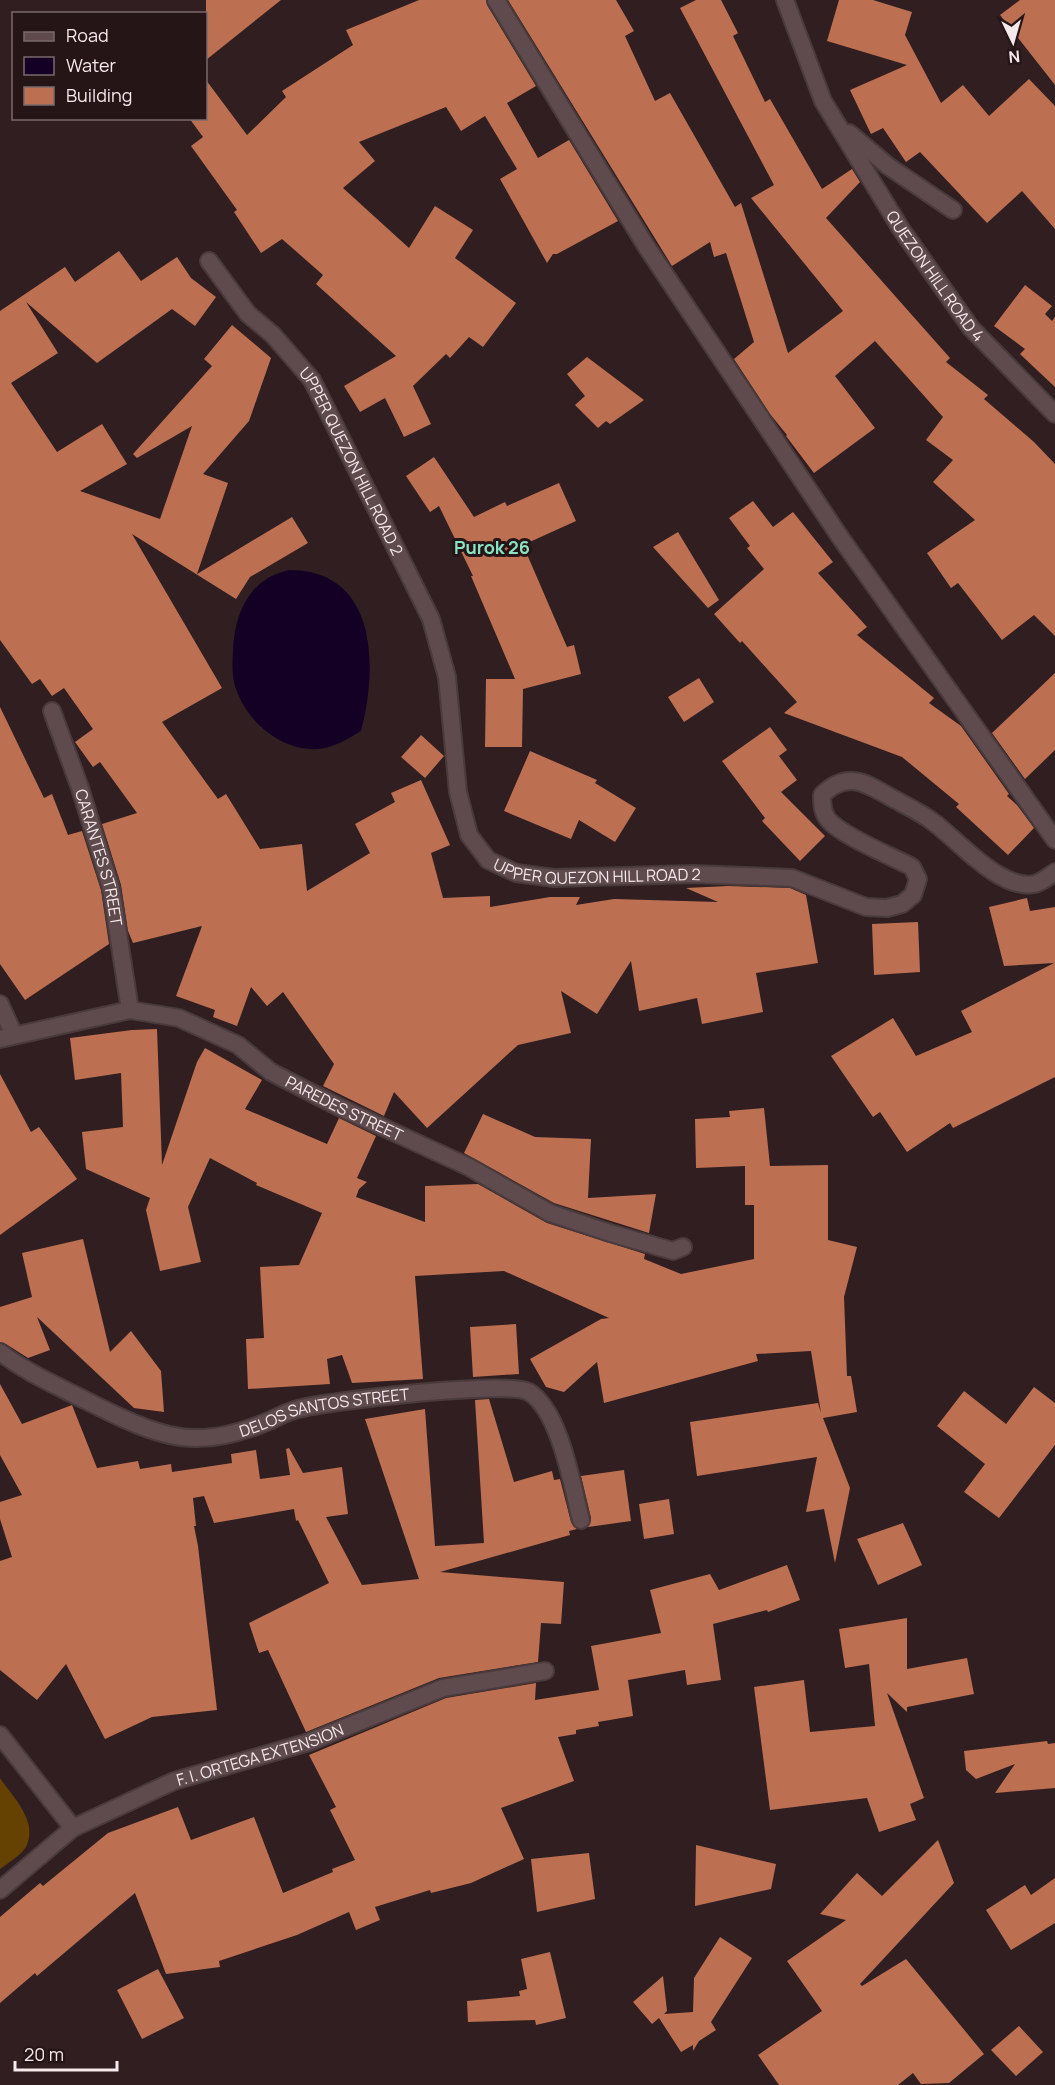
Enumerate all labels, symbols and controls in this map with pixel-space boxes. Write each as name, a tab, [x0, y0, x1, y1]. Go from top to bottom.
legend	[12, 12, 207, 120]
north arrow	[983, 12, 1043, 72]
text: Road	[66, 23, 109, 47]
text: N	[1008, 45, 1021, 68]
text: Water	[66, 53, 116, 77]
text: Building	[66, 83, 132, 107]
street label: QUEZON HILL ROAD 4	[881, 206, 989, 346]
street label: UPPER QUEZON HILL ROAD 2	[294, 362, 408, 559]
district label: Purok 26	[454, 535, 530, 559]
street label: CARANTES STREET	[70, 786, 128, 928]
street label: UPPER QUEZON HILL ROAD 2	[490, 853, 701, 889]
street label: PAREDES STREET	[282, 1070, 407, 1146]
street label: DELOS SANTOS STREET	[236, 1383, 411, 1442]
street label: F. I. ORTEGA EXTENSION	[174, 1718, 347, 1791]
scale bar	[15, 2034, 117, 2072]
text: 20 m	[24, 2042, 64, 2066]

